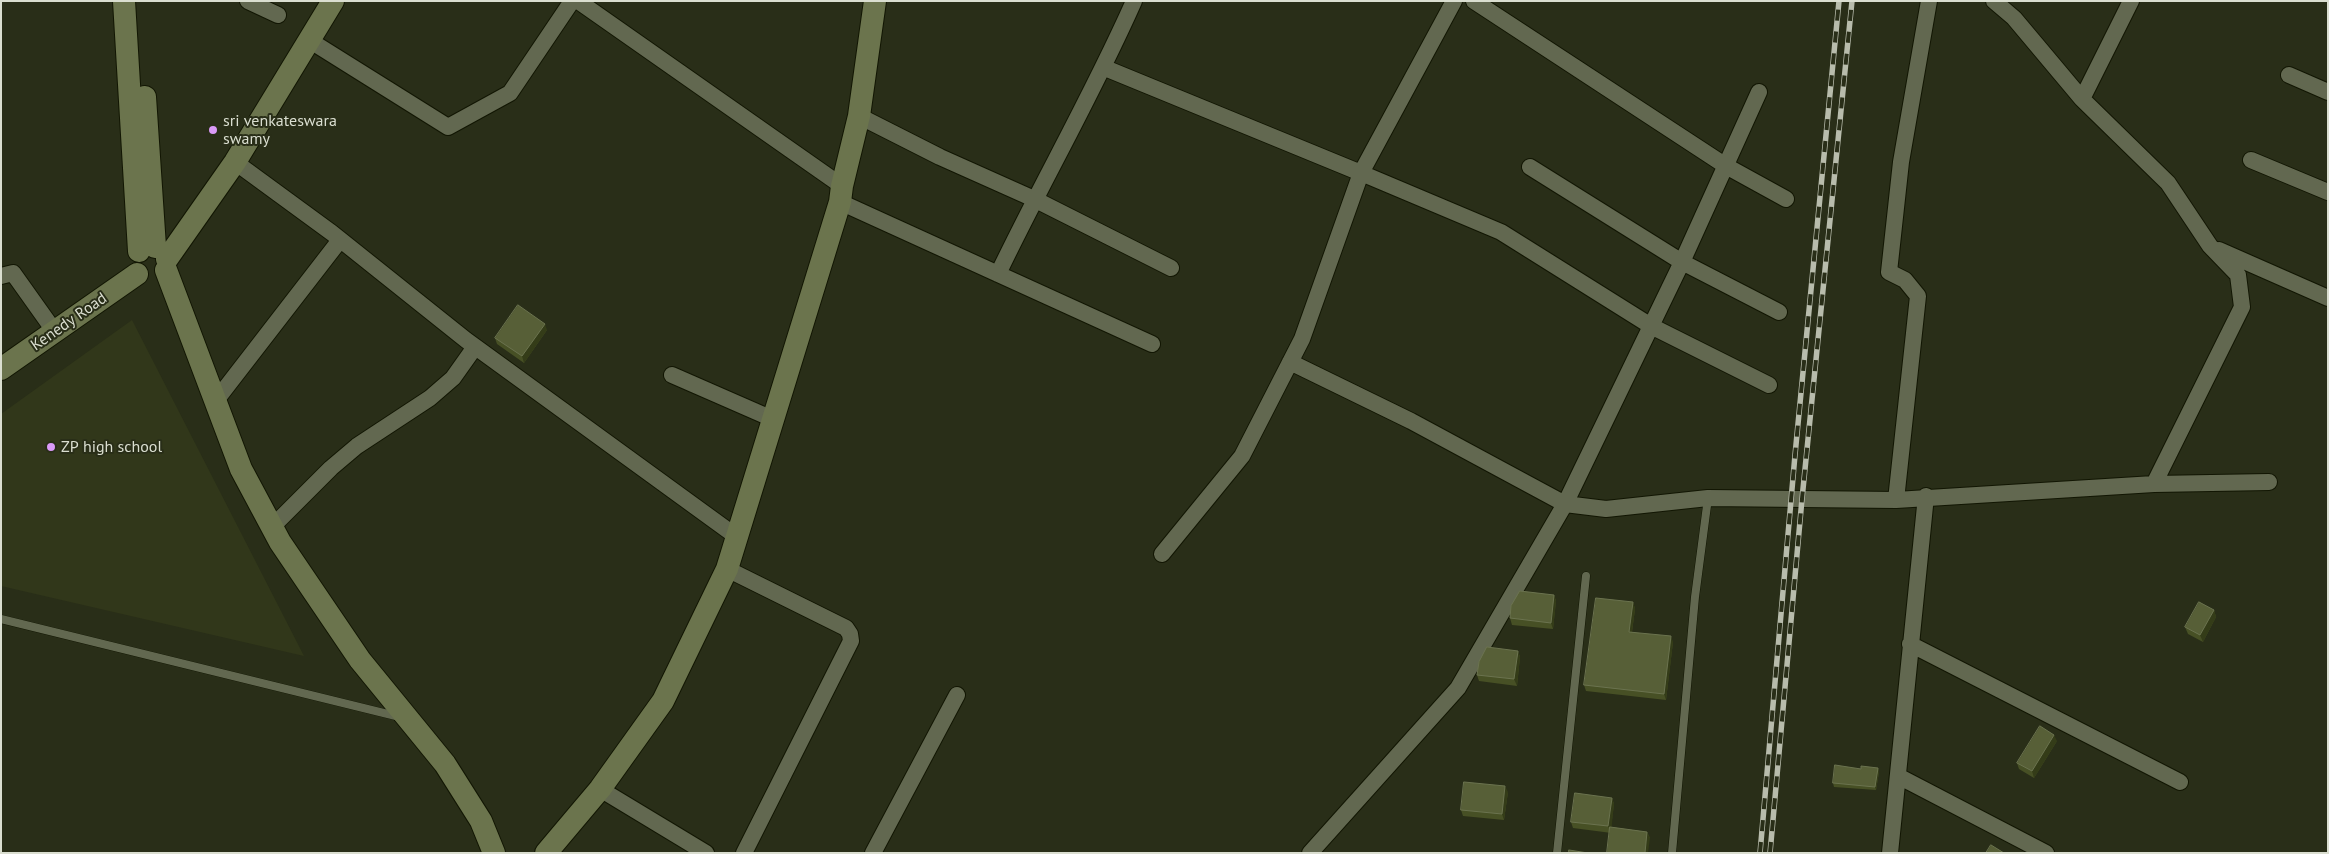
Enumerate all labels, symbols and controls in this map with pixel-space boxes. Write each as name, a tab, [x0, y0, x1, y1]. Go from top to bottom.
place label: sri venkateswara swamy	[223, 111, 337, 149]
marker: sri venkateswara swamy	[207, 124, 219, 136]
street label: Kenedy Road	[27, 289, 111, 355]
place label: ZP high school	[61, 437, 162, 457]
marker: ZP high school	[45, 441, 57, 453]

